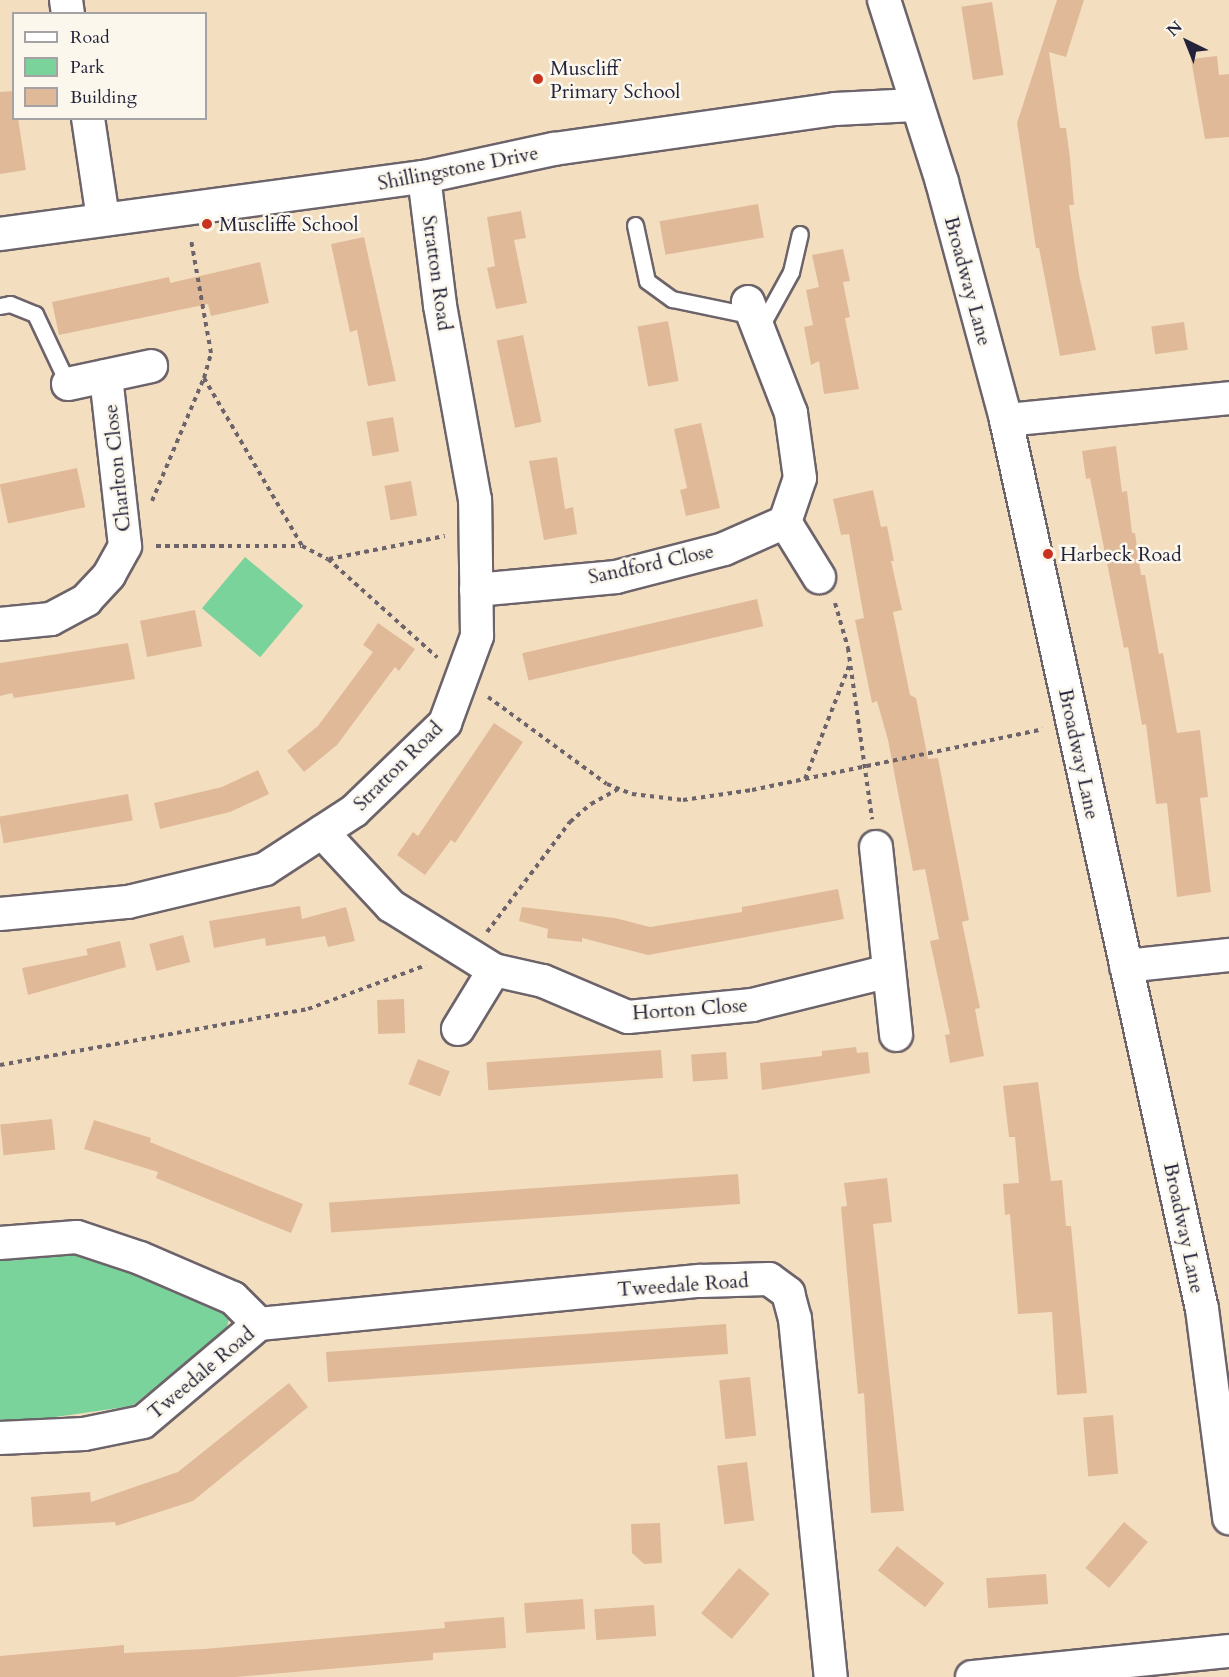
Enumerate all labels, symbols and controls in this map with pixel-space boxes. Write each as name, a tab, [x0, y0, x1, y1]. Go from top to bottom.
legend	[12, 12, 207, 120]
north arrow	[1157, 12, 1217, 72]
text: N	[1162, 16, 1187, 42]
text: Road	[70, 25, 110, 50]
text: Park	[70, 55, 105, 80]
place label: Muscliff Primary School	[550, 56, 680, 103]
marker: Muscliff Primary School	[531, 72, 545, 86]
text: Building	[70, 85, 137, 110]
street label: Shillingstone Drive	[376, 141, 540, 195]
place label: Muscliffe School	[219, 212, 359, 236]
street label: Stratton Road	[417, 214, 457, 332]
street label: Broadway Lane	[939, 214, 997, 348]
marker: Muscliffe School	[200, 217, 214, 231]
street label: Charlton Close	[98, 403, 136, 533]
street label: Sandford Close	[586, 539, 716, 589]
place label: Harbeck Road	[1060, 542, 1182, 566]
marker: Harbeck Road	[1041, 547, 1055, 561]
street label: Broadway Lane	[1053, 687, 1105, 821]
street label: Stratton Road	[348, 716, 448, 816]
street label: Horton Close	[631, 993, 749, 1025]
street label: Broadway Lane	[1158, 1161, 1210, 1295]
street label: Tweedale Road	[616, 1268, 750, 1302]
street label: Tweedale Road	[143, 1321, 259, 1425]

